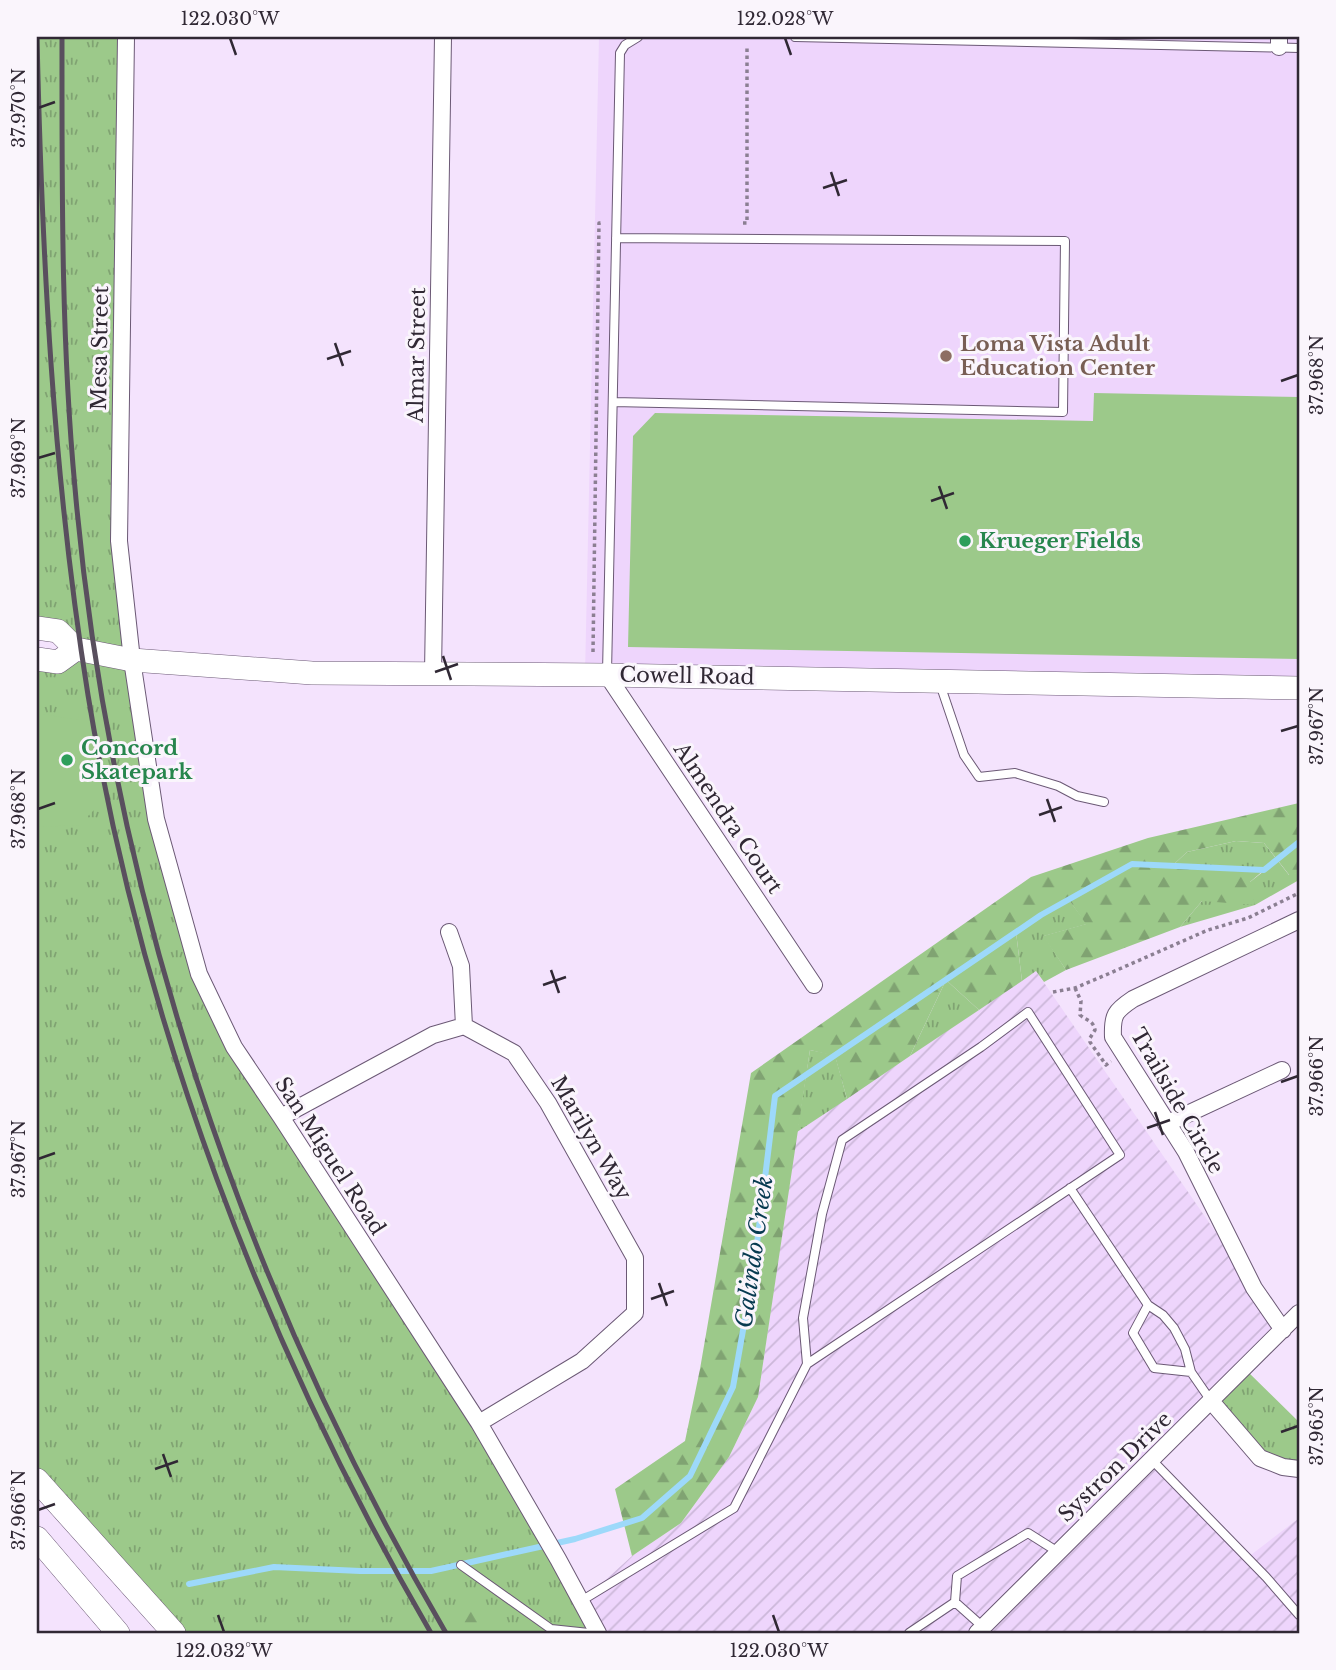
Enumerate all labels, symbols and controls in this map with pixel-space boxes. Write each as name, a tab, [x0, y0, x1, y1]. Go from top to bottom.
text: 122.030°W	[181, 8, 280, 30]
text: 122.028°W	[737, 8, 834, 30]
text: 37.970°N	[8, 68, 30, 148]
street label: Mesa Street	[86, 285, 114, 410]
street label: Almar Street	[403, 287, 431, 424]
place label: Loma Vista Adult Education Center	[960, 331, 1156, 381]
text: 37.968°N	[1306, 335, 1328, 415]
marker: Loma Vista Adult Education Center	[938, 348, 954, 364]
text: 37.969°N	[8, 417, 30, 499]
place label: Krueger Fields	[979, 528, 1141, 554]
marker: Krueger Fields	[957, 533, 973, 549]
street label: Cowell Road	[619, 662, 755, 690]
text: 37.967°N	[1306, 687, 1328, 765]
place label: Concord Skatepark	[81, 735, 193, 785]
street label: Almendra Court	[667, 737, 788, 898]
marker: Concord Skatepark	[59, 752, 75, 768]
text: 37.968°N	[8, 769, 30, 849]
street label: Trailside Circle	[1125, 1024, 1229, 1178]
text: 37.966°N	[1306, 1035, 1328, 1117]
street label: Marilyn Way	[545, 1071, 637, 1205]
street label: San Miguel Road	[269, 1072, 391, 1240]
text: 37.967°N	[8, 1120, 30, 1198]
water label: Galindo Creek	[729, 1174, 779, 1330]
text: 37.965°N	[1306, 1386, 1328, 1466]
street label: Systron Drive	[1053, 1406, 1177, 1528]
text: 37.966°N	[8, 1469, 30, 1551]
text: 122.032°W	[175, 1640, 273, 1662]
text: 122.030°W	[730, 1640, 829, 1662]

